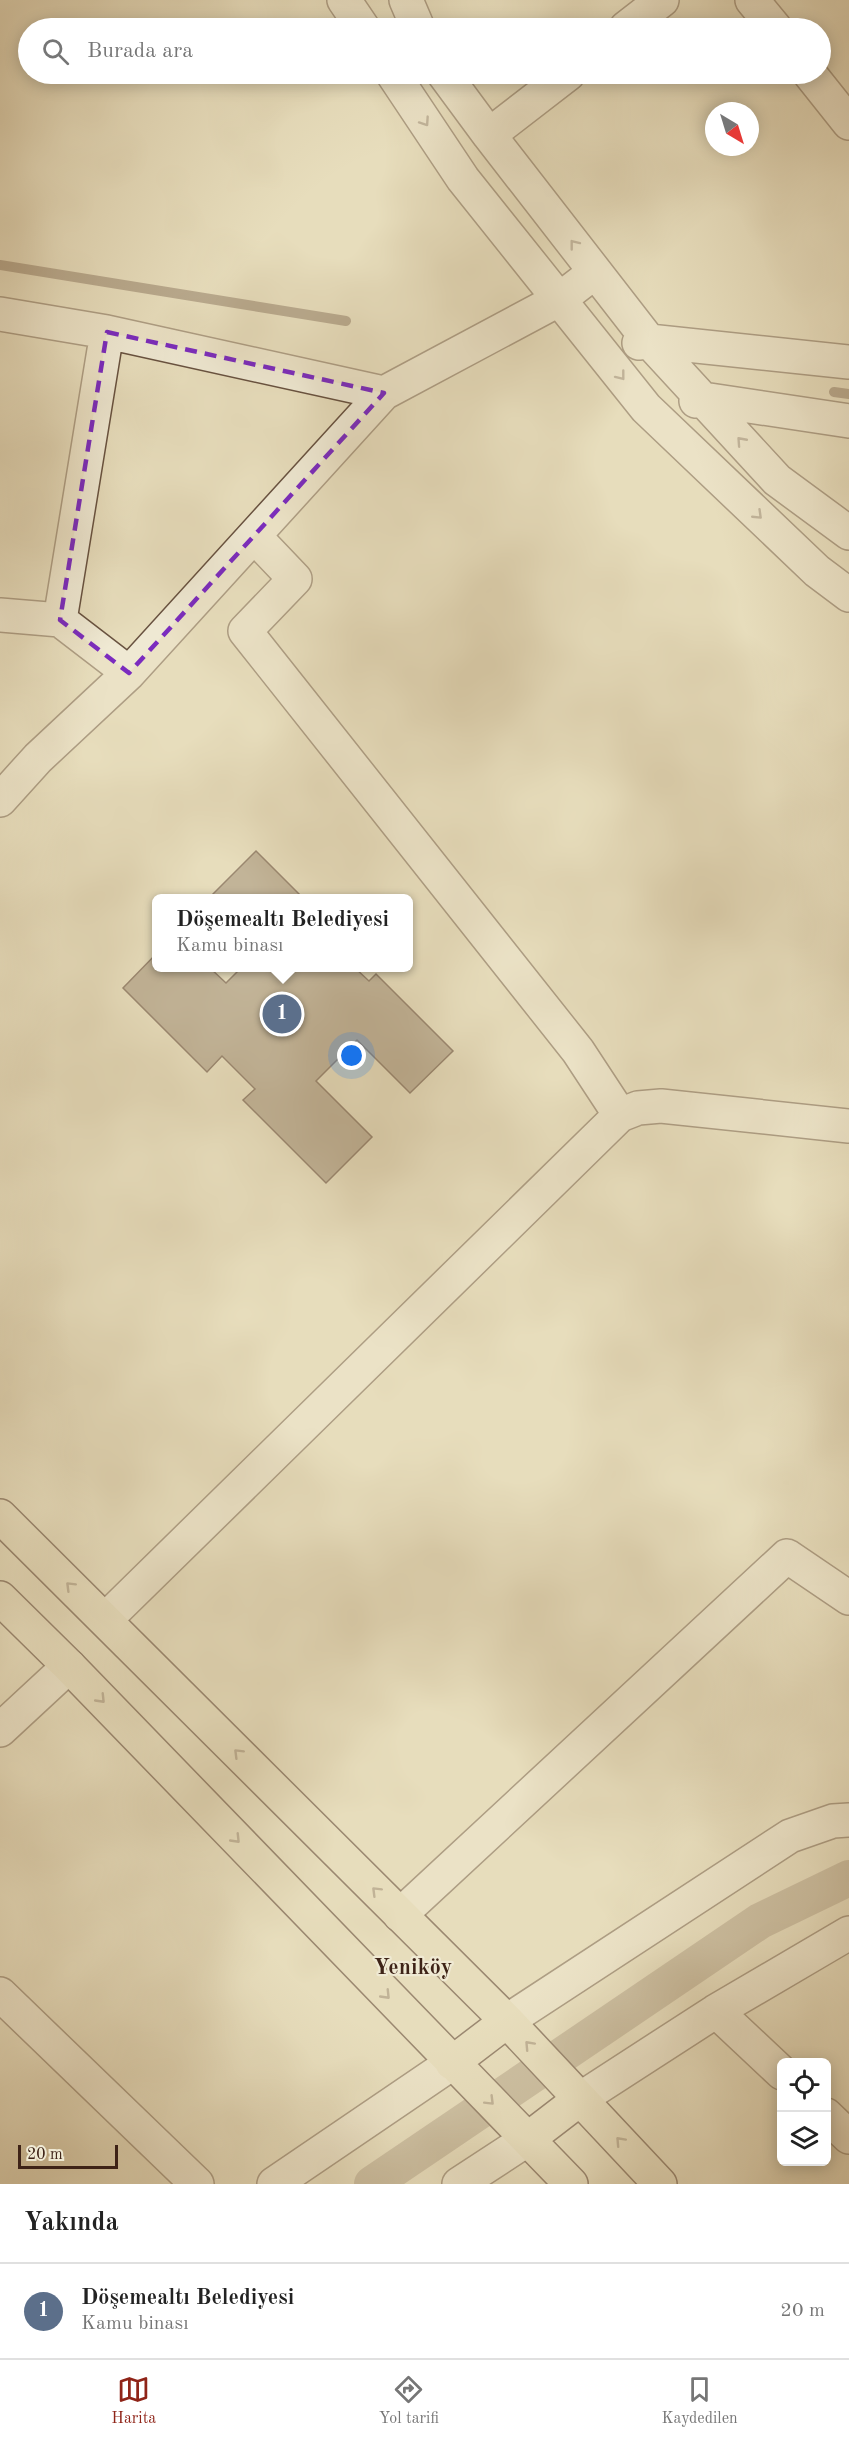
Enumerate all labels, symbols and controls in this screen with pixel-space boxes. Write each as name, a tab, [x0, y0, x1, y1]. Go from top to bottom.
search box	[18, 18, 831, 84]
icon: search	[39, 35, 72, 68]
text: Burada ara	[87, 40, 193, 62]
north arrow	[705, 102, 759, 156]
one-way arrow	[418, 116, 430, 126]
one-way arrow	[571, 240, 582, 251]
one-way arrow	[614, 370, 625, 381]
one-way arrow	[737, 437, 748, 447]
one-way arrow	[751, 508, 761, 519]
popup	[152, 894, 413, 972]
text: Döşemealtı Belediyesi	[176, 909, 389, 931]
text: Kamu binası	[176, 936, 283, 956]
pin: 1	[262, 992, 302, 1036]
your location	[337, 1041, 366, 1070]
one-way arrow	[67, 1582, 77, 1593]
one-way arrow	[94, 1692, 105, 1703]
one-way arrow	[234, 1750, 245, 1760]
one-way arrow	[229, 1832, 240, 1843]
one-way arrow	[372, 1887, 383, 1898]
district label: Yeniköy	[374, 1957, 452, 1979]
one-way arrow	[379, 1987, 390, 1998]
one-way arrow	[525, 2041, 536, 2051]
map controls	[777, 2058, 831, 2166]
button: locate	[777, 2058, 831, 2112]
one-way arrow	[483, 2093, 494, 2104]
button: layers	[777, 2112, 831, 2166]
one-way arrow	[616, 2138, 627, 2148]
scale bar	[18, 2142, 118, 2170]
text: 20 m	[27, 2147, 63, 2163]
text: Yakında	[24, 2210, 119, 2236]
text: Döşemealtı Belediyesi	[81, 2287, 294, 2309]
text: 1	[38, 2301, 49, 2321]
text: 20 m	[780, 2301, 825, 2321]
text: Kamu binası	[81, 2314, 189, 2334]
tab: Harita	[111, 2373, 156, 2429]
tab: Yol tarifi	[379, 2373, 439, 2429]
tab: Kaydedilen	[662, 2373, 738, 2429]

